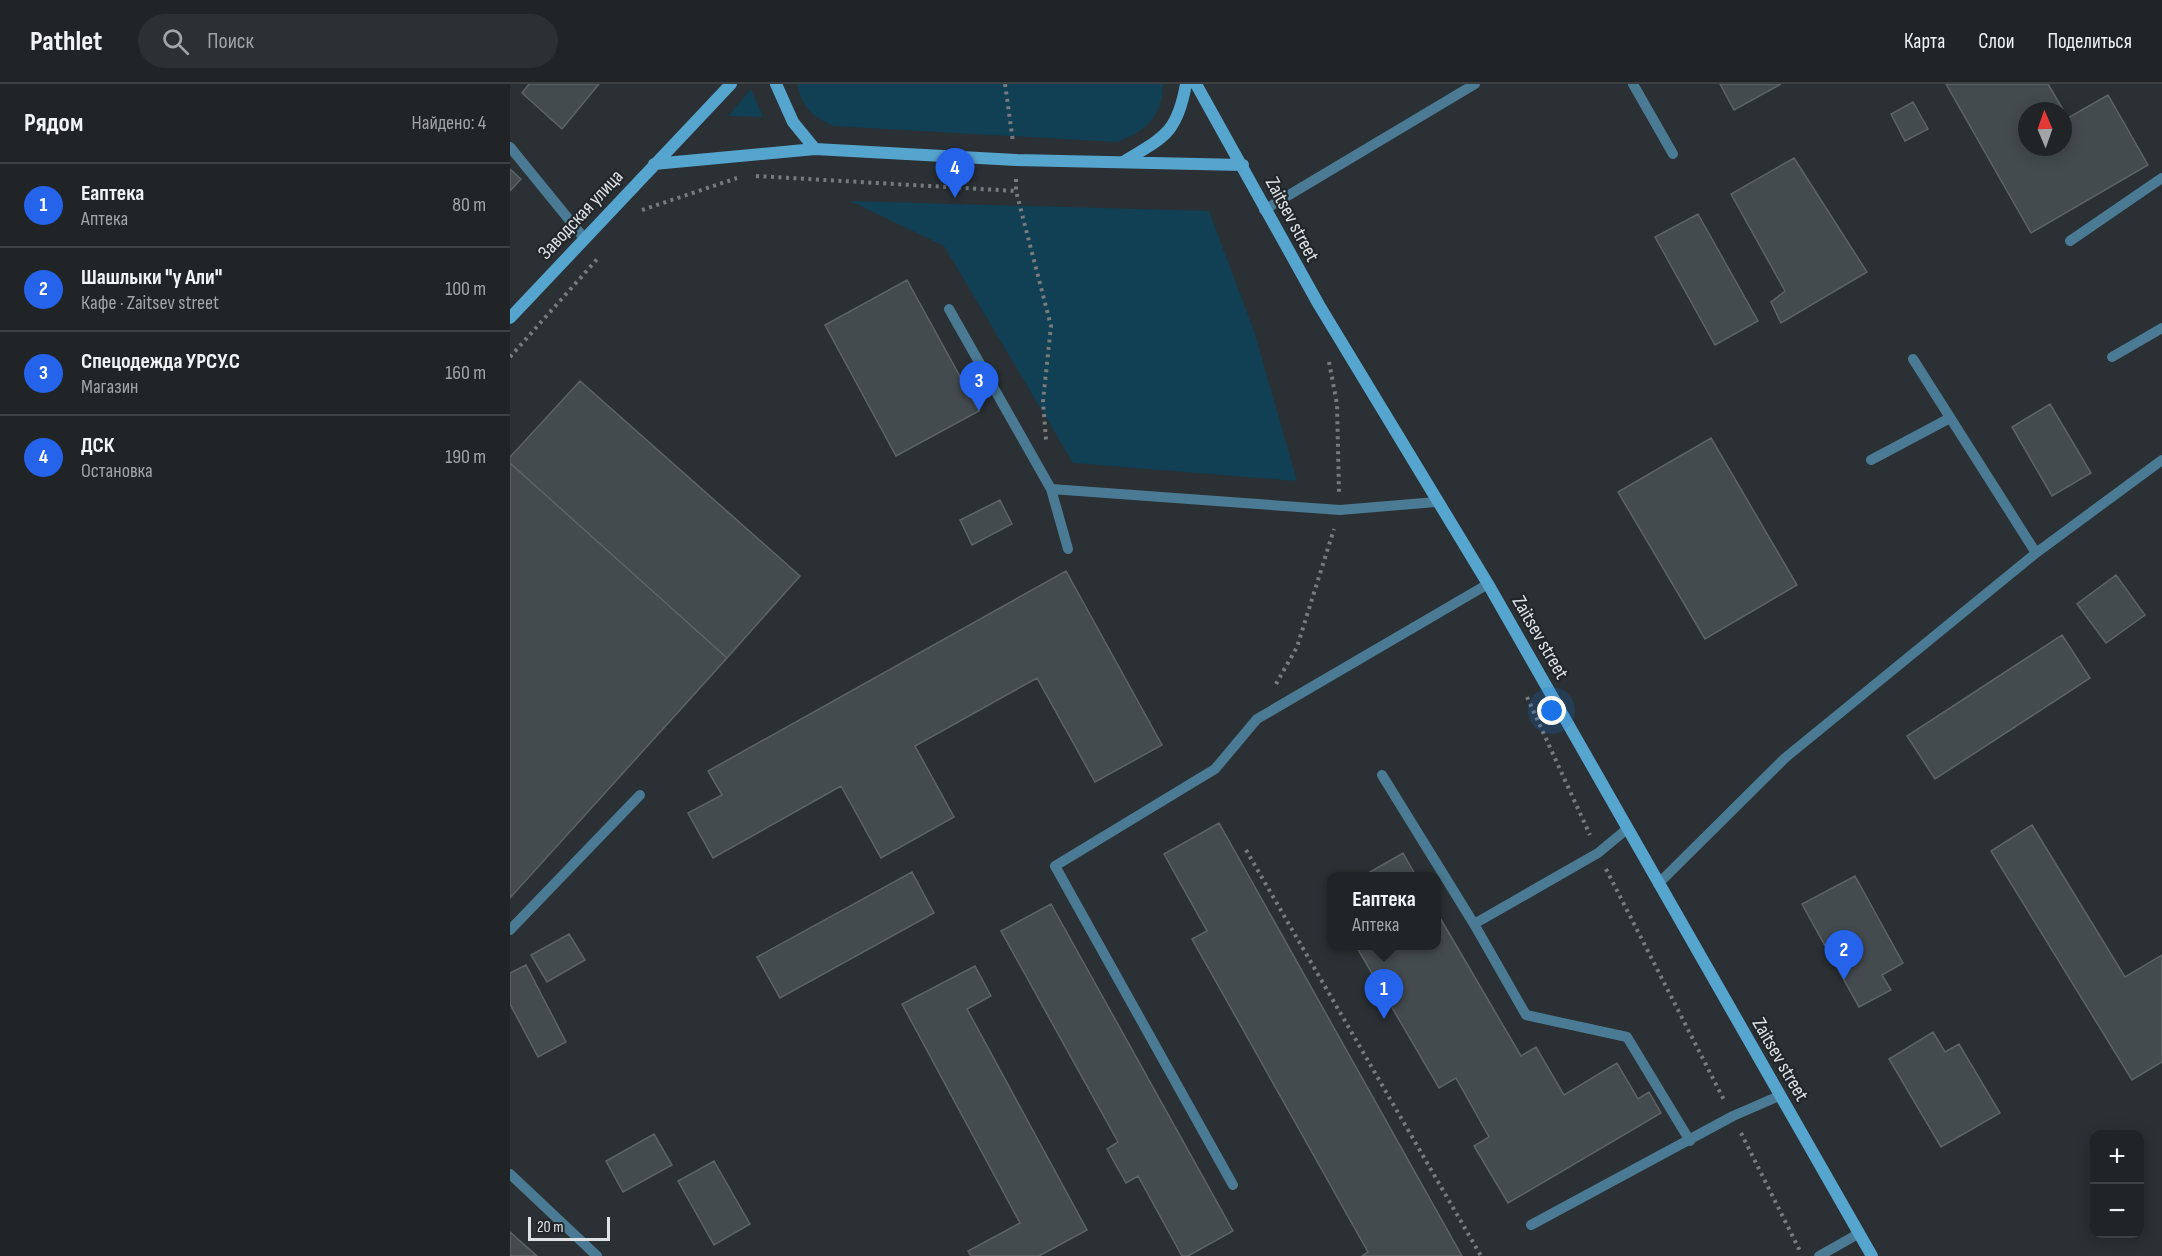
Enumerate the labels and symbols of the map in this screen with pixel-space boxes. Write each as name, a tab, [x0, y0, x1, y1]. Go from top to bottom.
north arrow	[2018, 102, 2072, 156]
pin: 4	[936, 148, 974, 198]
street label: Заводская улица	[533, 165, 628, 265]
street label: Zaitsev street	[1260, 173, 1324, 266]
pin: 3	[960, 362, 998, 411]
street label: Zaitsev street	[1507, 592, 1574, 683]
your location	[1537, 696, 1566, 725]
pin: 2	[1824, 930, 1864, 980]
pin: 1	[1364, 970, 1404, 1019]
street label: Zaitsev street	[1747, 1014, 1814, 1105]
scale bar	[528, 1214, 610, 1242]

